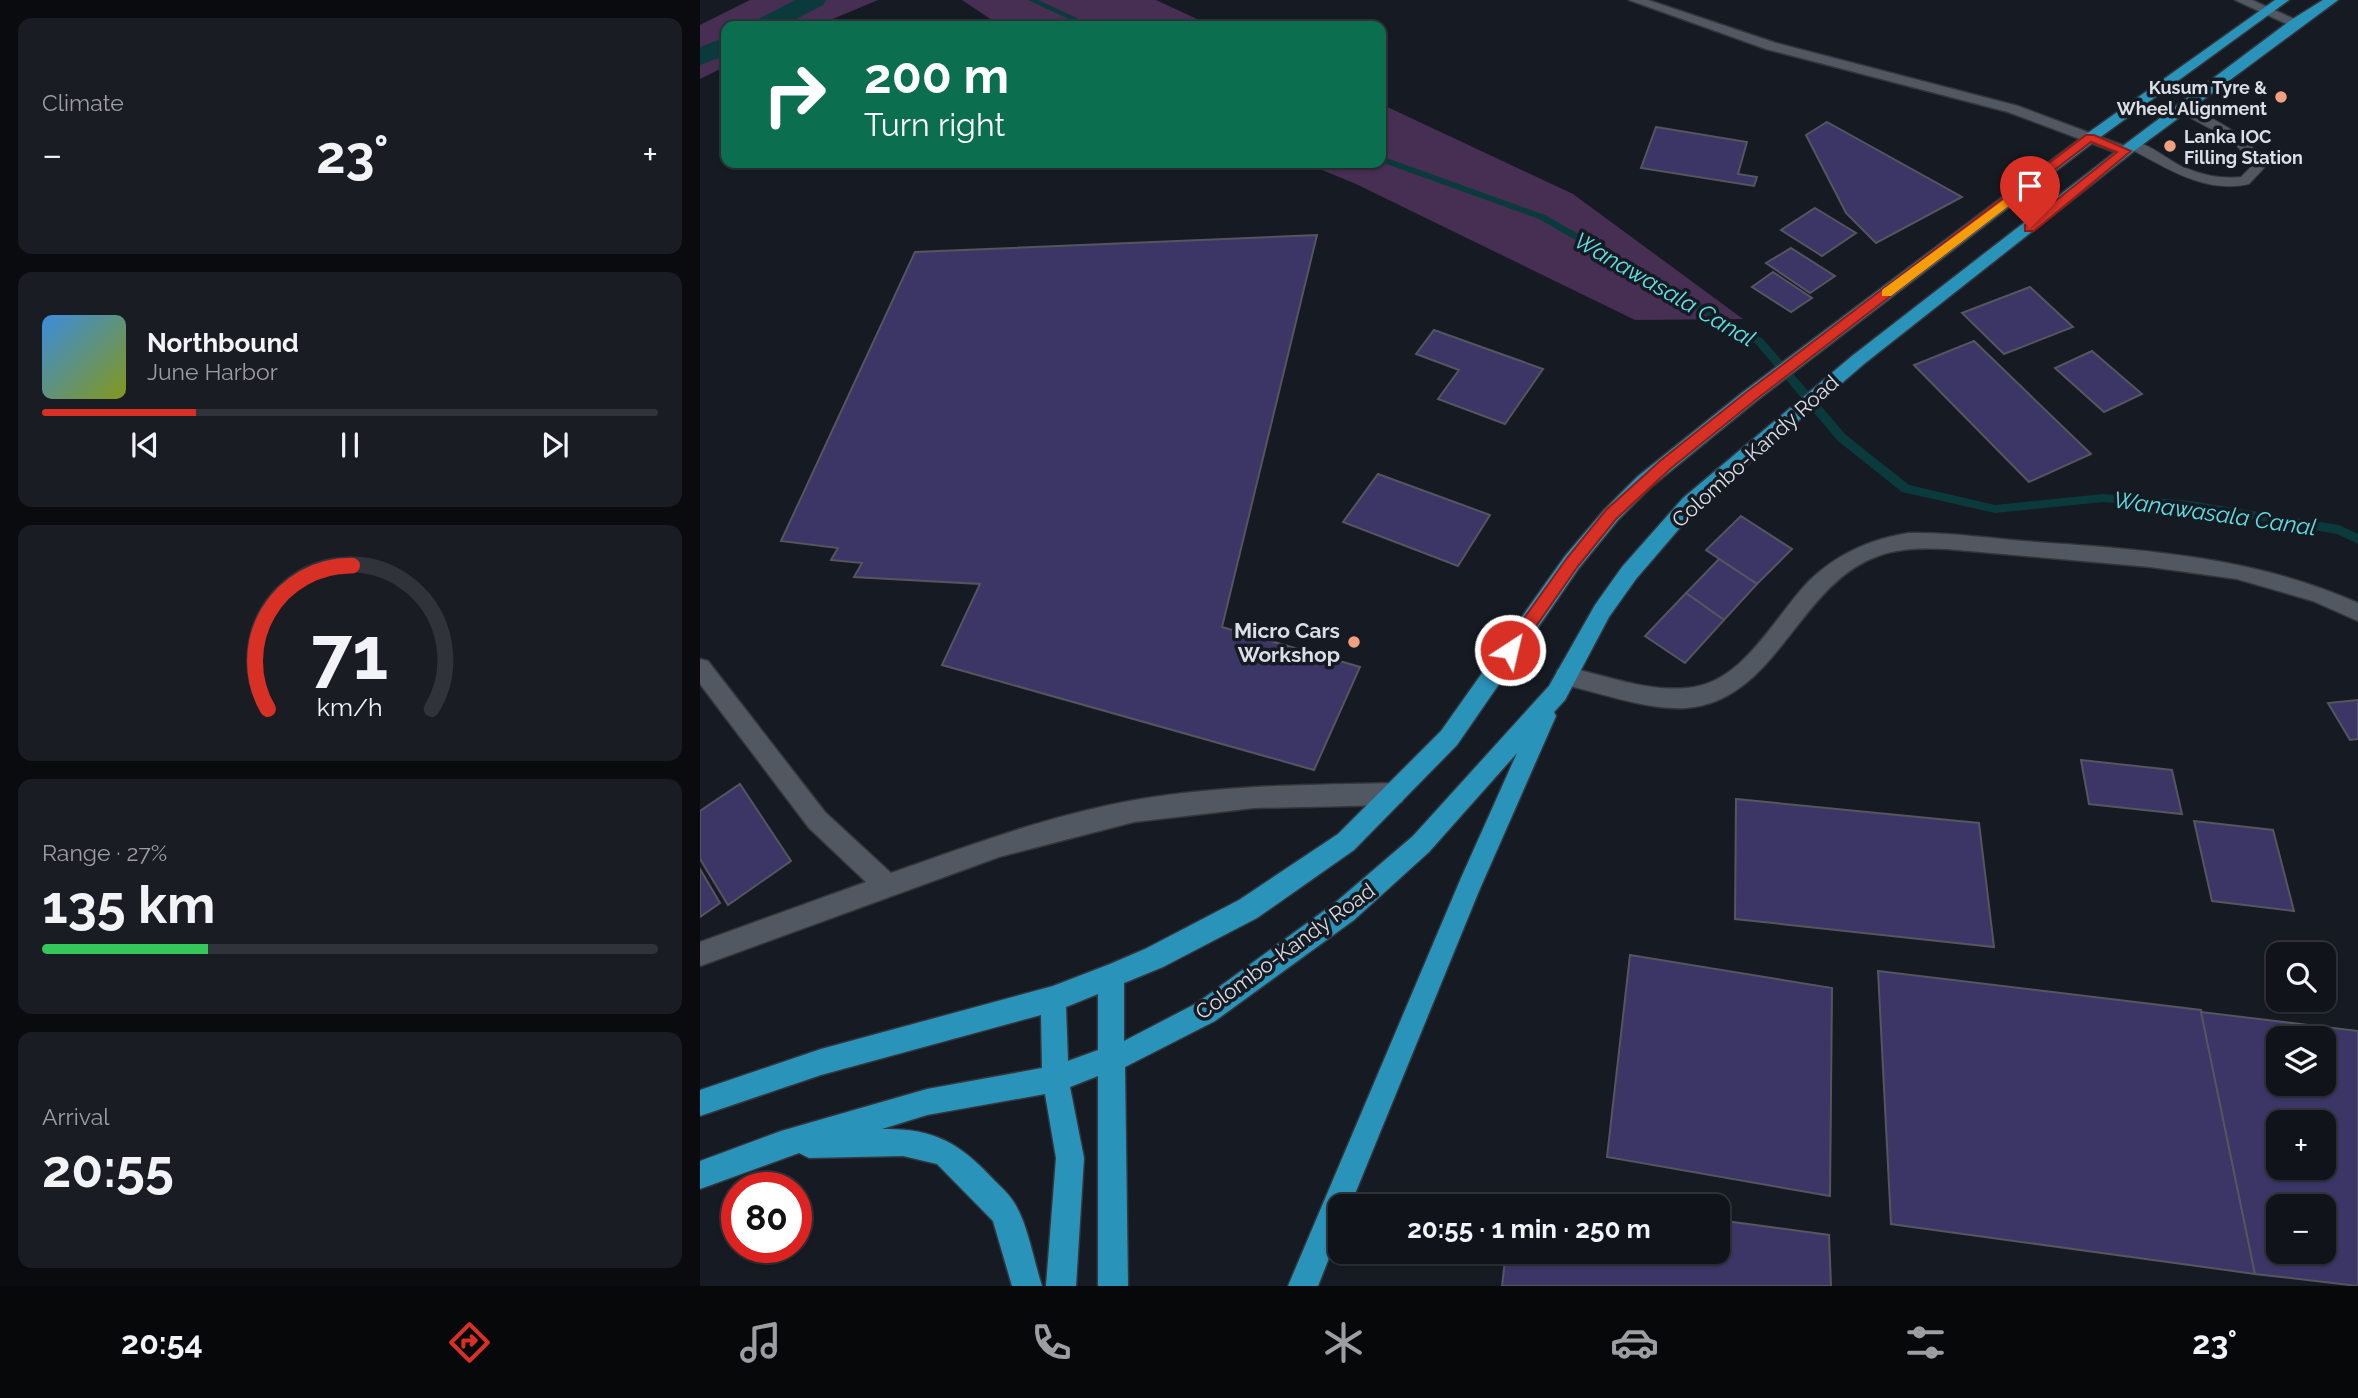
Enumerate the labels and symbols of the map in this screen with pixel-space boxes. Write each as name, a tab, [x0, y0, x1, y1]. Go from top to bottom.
place label: Kusum Tyre & Wheel Alignment	[2117, 77, 2267, 119]
marker: Kusum Tyre & Wheel Alignment	[2273, 89, 2289, 105]
place label: Lanka IOC Filling Station	[2184, 126, 2303, 168]
marker: Lanka IOC Filling Station	[2162, 138, 2178, 154]
pin	[2000, 156, 2060, 228]
water label: Wanawasala Canal	[1570, 226, 1760, 352]
street label: Colombo-Kandy Road	[1667, 370, 1843, 532]
water label: Wanawasala Canal	[2112, 485, 2318, 541]
position arrow	[1473, 613, 1547, 687]
place label: Micro Cars Workshop	[1234, 618, 1340, 667]
marker: Micro Cars Workshop	[1346, 634, 1362, 650]
street label: Colombo-Kandy Road	[1190, 878, 1380, 1024]
speed limit sign: 80	[721, 1172, 812, 1263]

